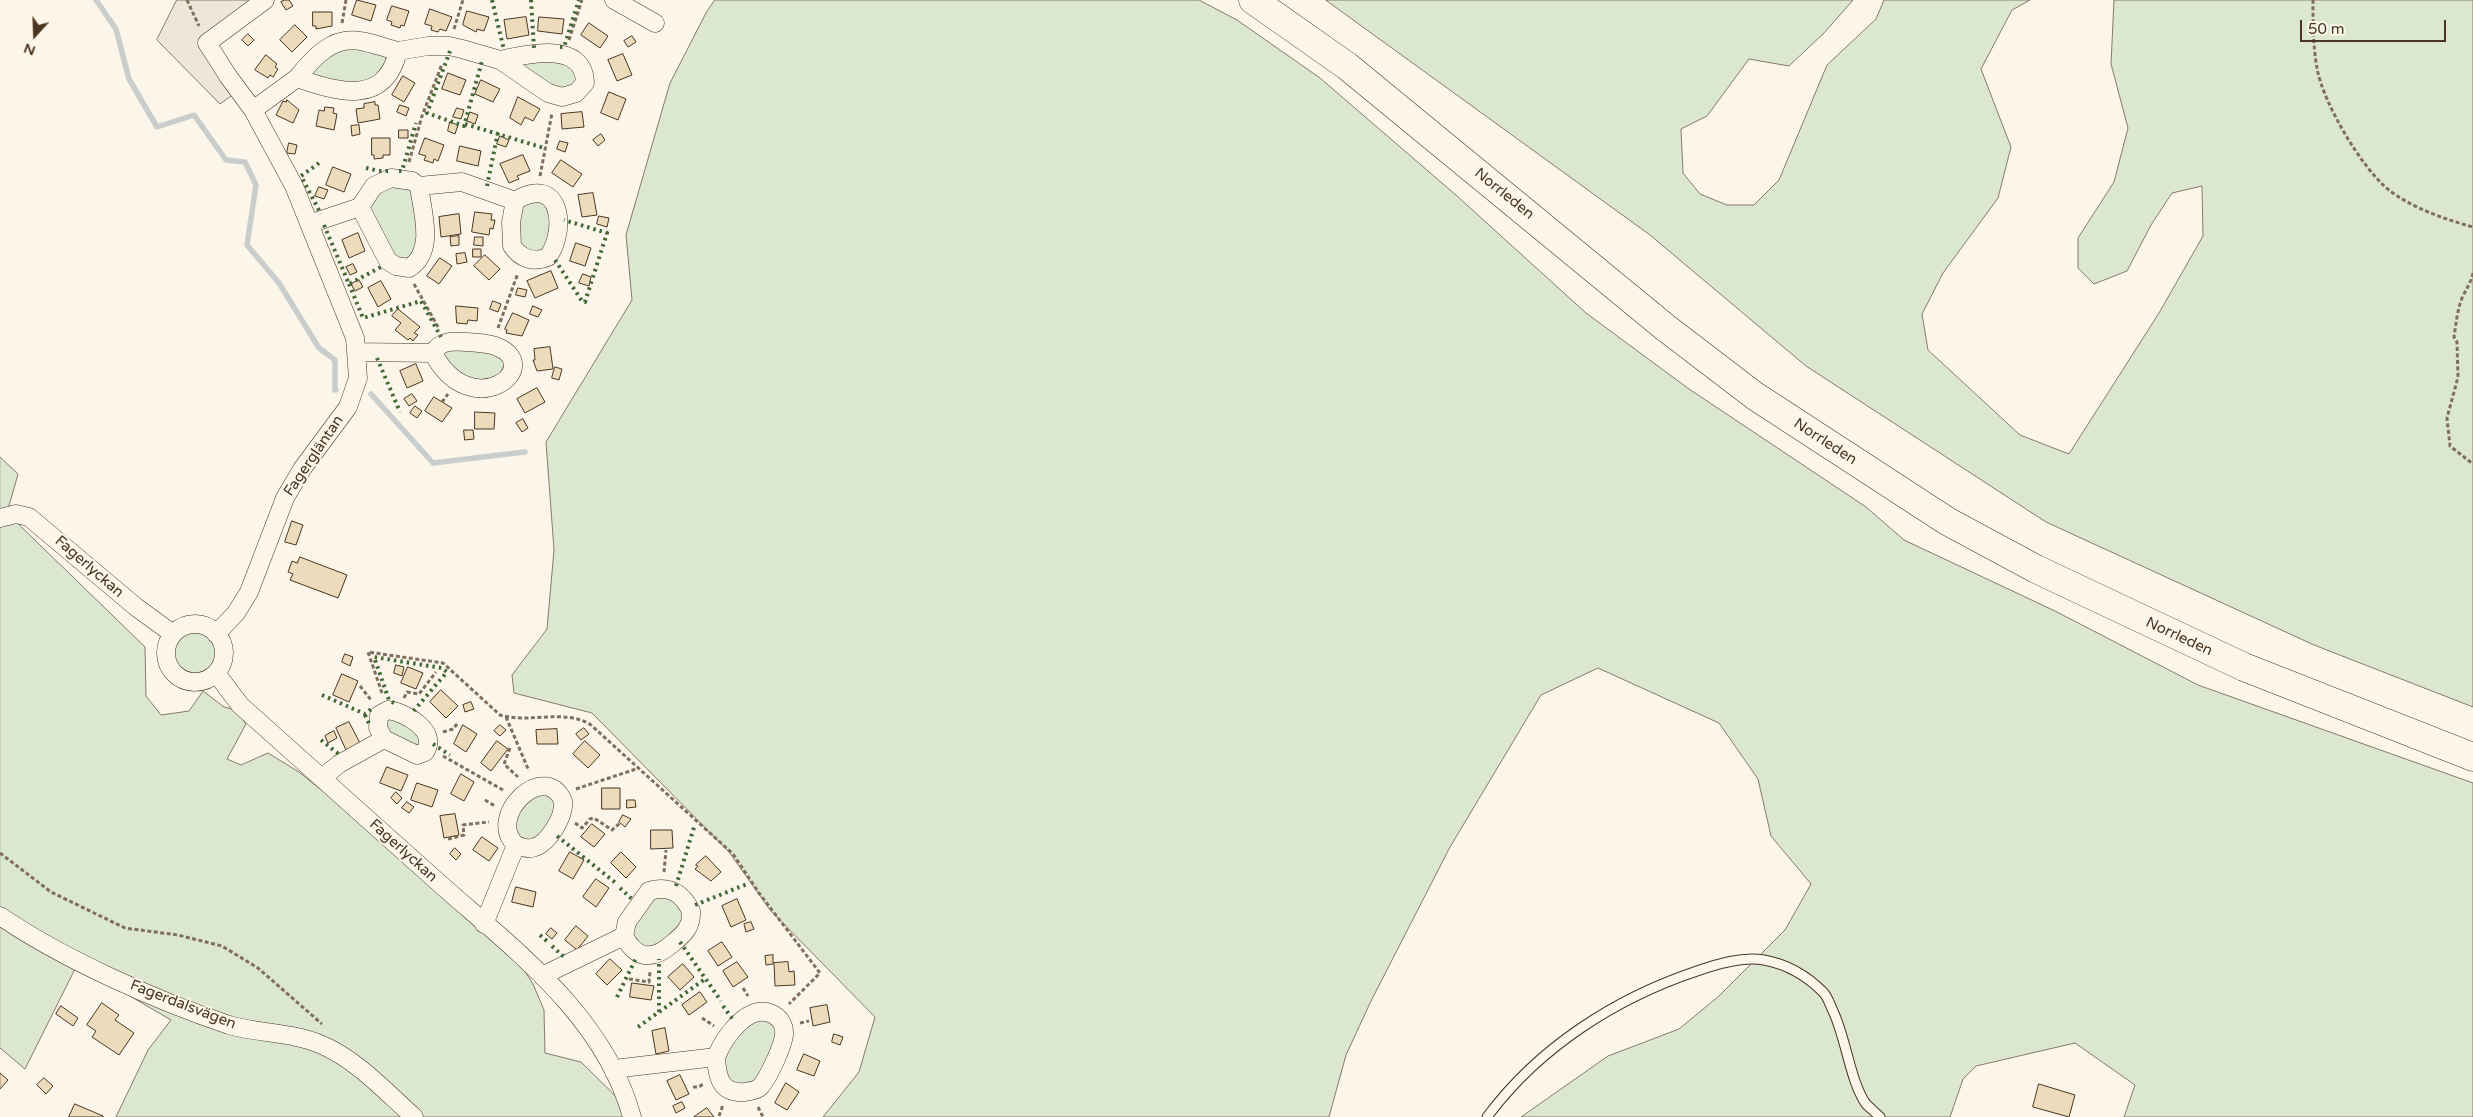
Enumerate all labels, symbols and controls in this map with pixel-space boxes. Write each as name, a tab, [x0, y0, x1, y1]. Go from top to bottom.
north arrow	[10, 10, 60, 60]
scale bar	[2303, 10, 2449, 42]
text: 50 m	[2308, 20, 2345, 38]
text: N	[22, 40, 38, 59]
street label: Norrleden	[1470, 164, 1538, 224]
street label: Fagergläntan	[280, 412, 348, 500]
street label: Norrleden	[1790, 415, 1860, 469]
street label: Fagerlyckan	[51, 532, 127, 602]
street label: Norrleden	[2143, 614, 2215, 660]
street label: Fagerlyckan	[365, 816, 441, 886]
street label: Fagerdalsvägen	[127, 977, 239, 1033]

